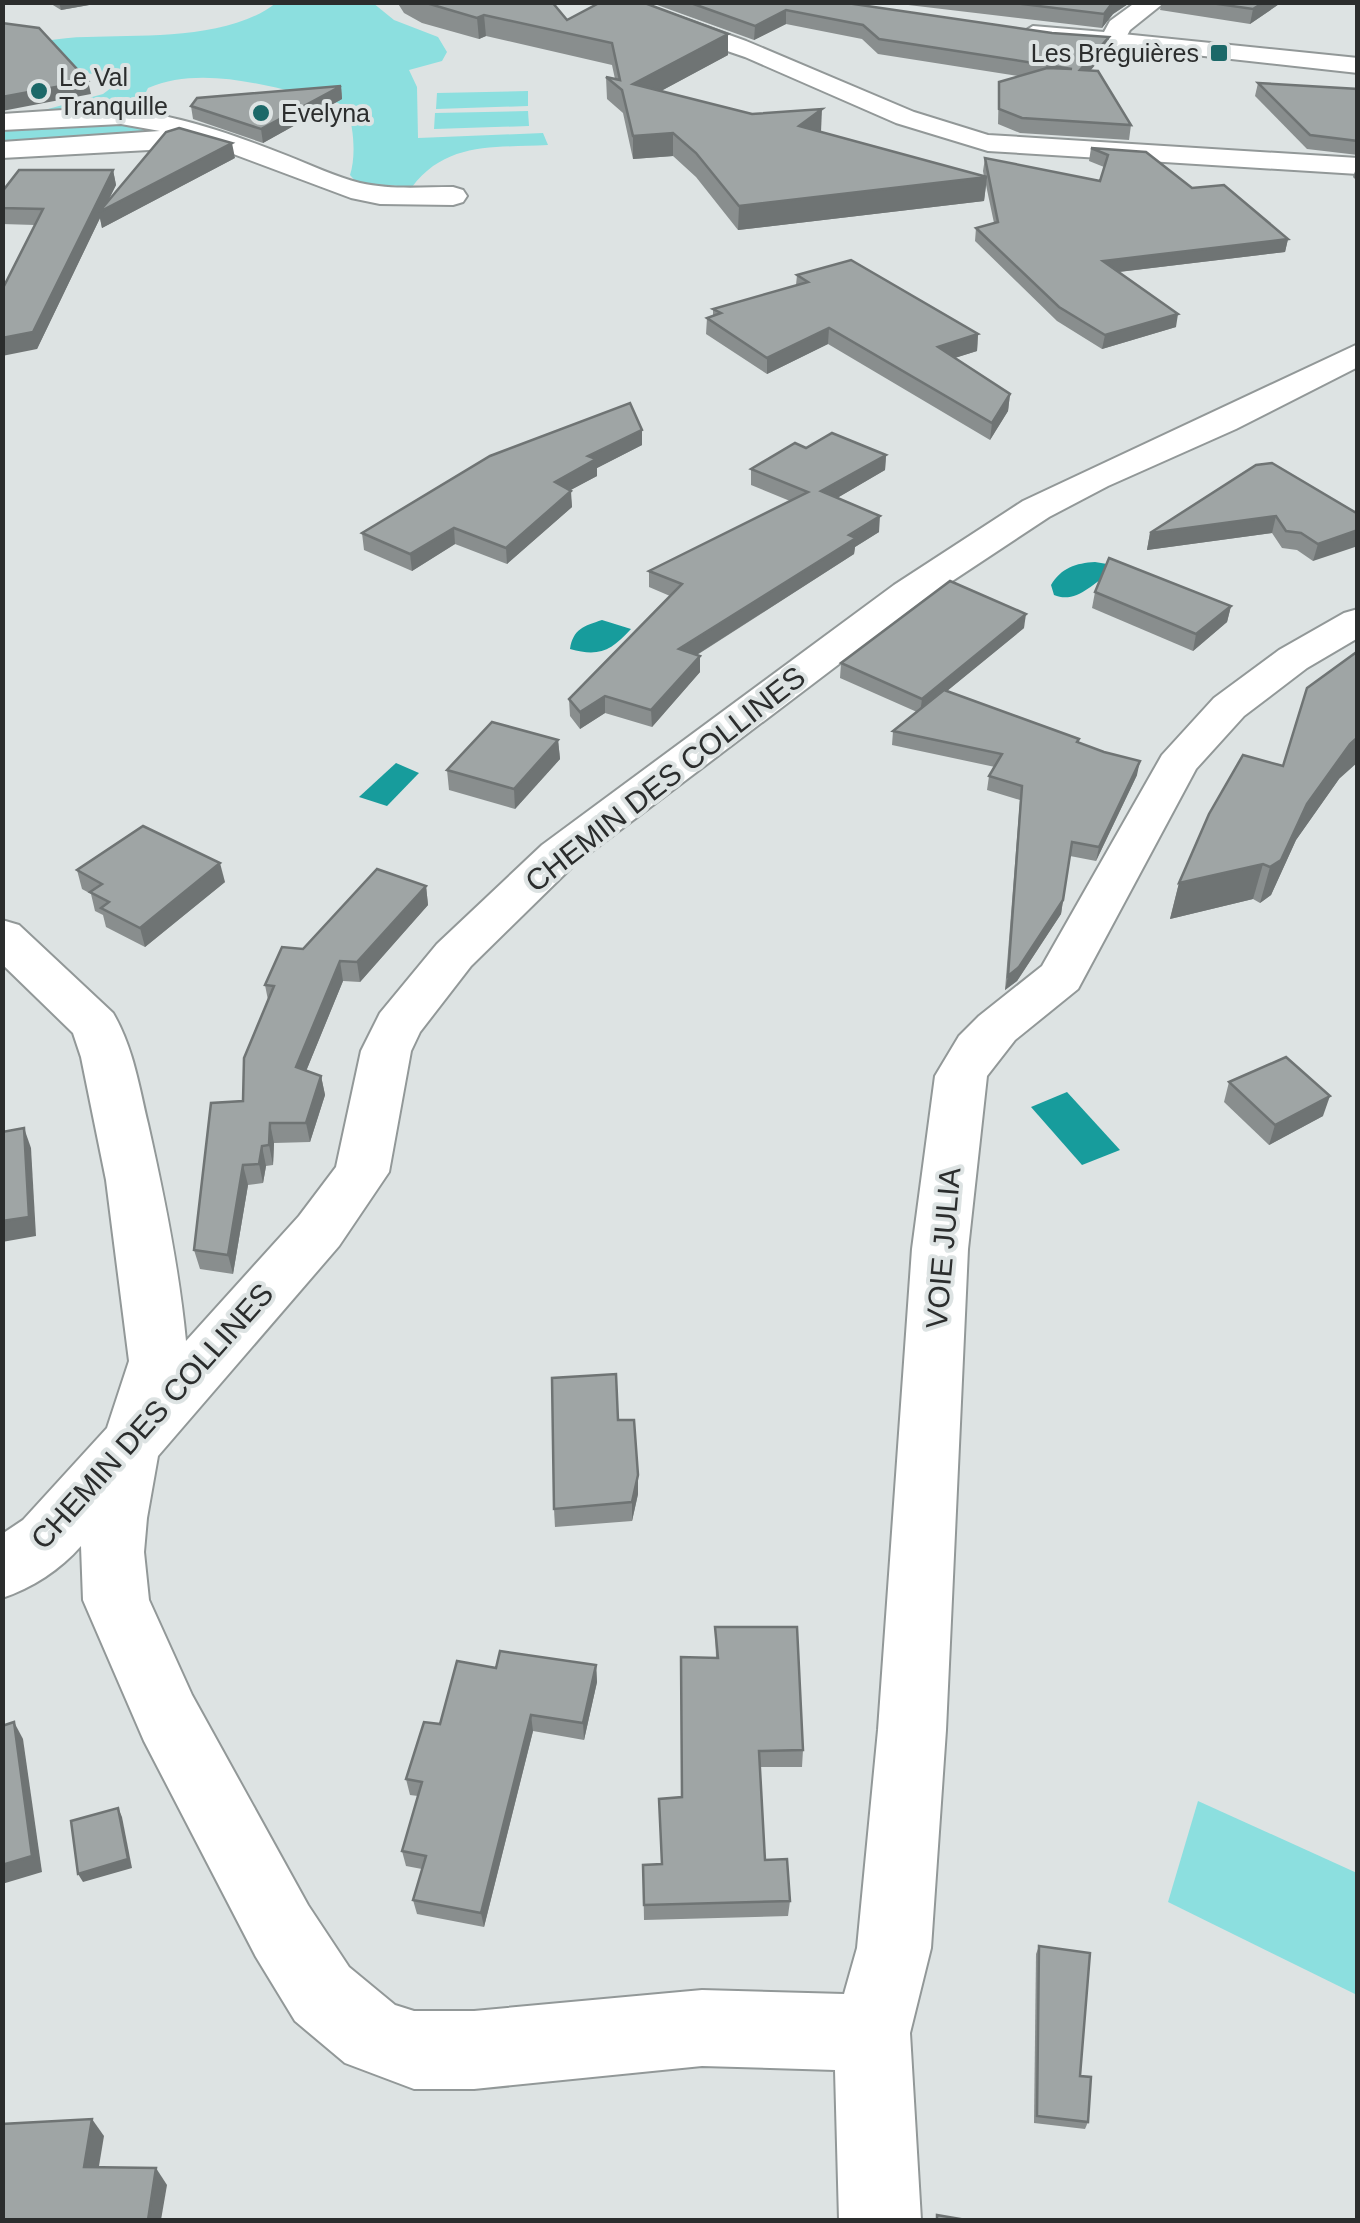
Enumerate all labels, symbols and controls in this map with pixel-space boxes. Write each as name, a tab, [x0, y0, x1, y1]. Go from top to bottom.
place label: Les Bréguières	[1031, 39, 1199, 67]
marker: Les Bréguières	[1208, 42, 1230, 64]
place label: Le Val Tranquille	[59, 63, 168, 120]
marker: Le Val Tranquille	[28, 80, 50, 102]
place label: Evelyna	[281, 99, 370, 127]
marker: Evelyna	[250, 102, 272, 124]
street label: CHEMIN DES COLLINES	[519, 660, 811, 898]
street label: VOIE JULIA	[920, 1166, 966, 1330]
street label: CHEMIN DES COLLINES	[24, 1277, 280, 1555]

